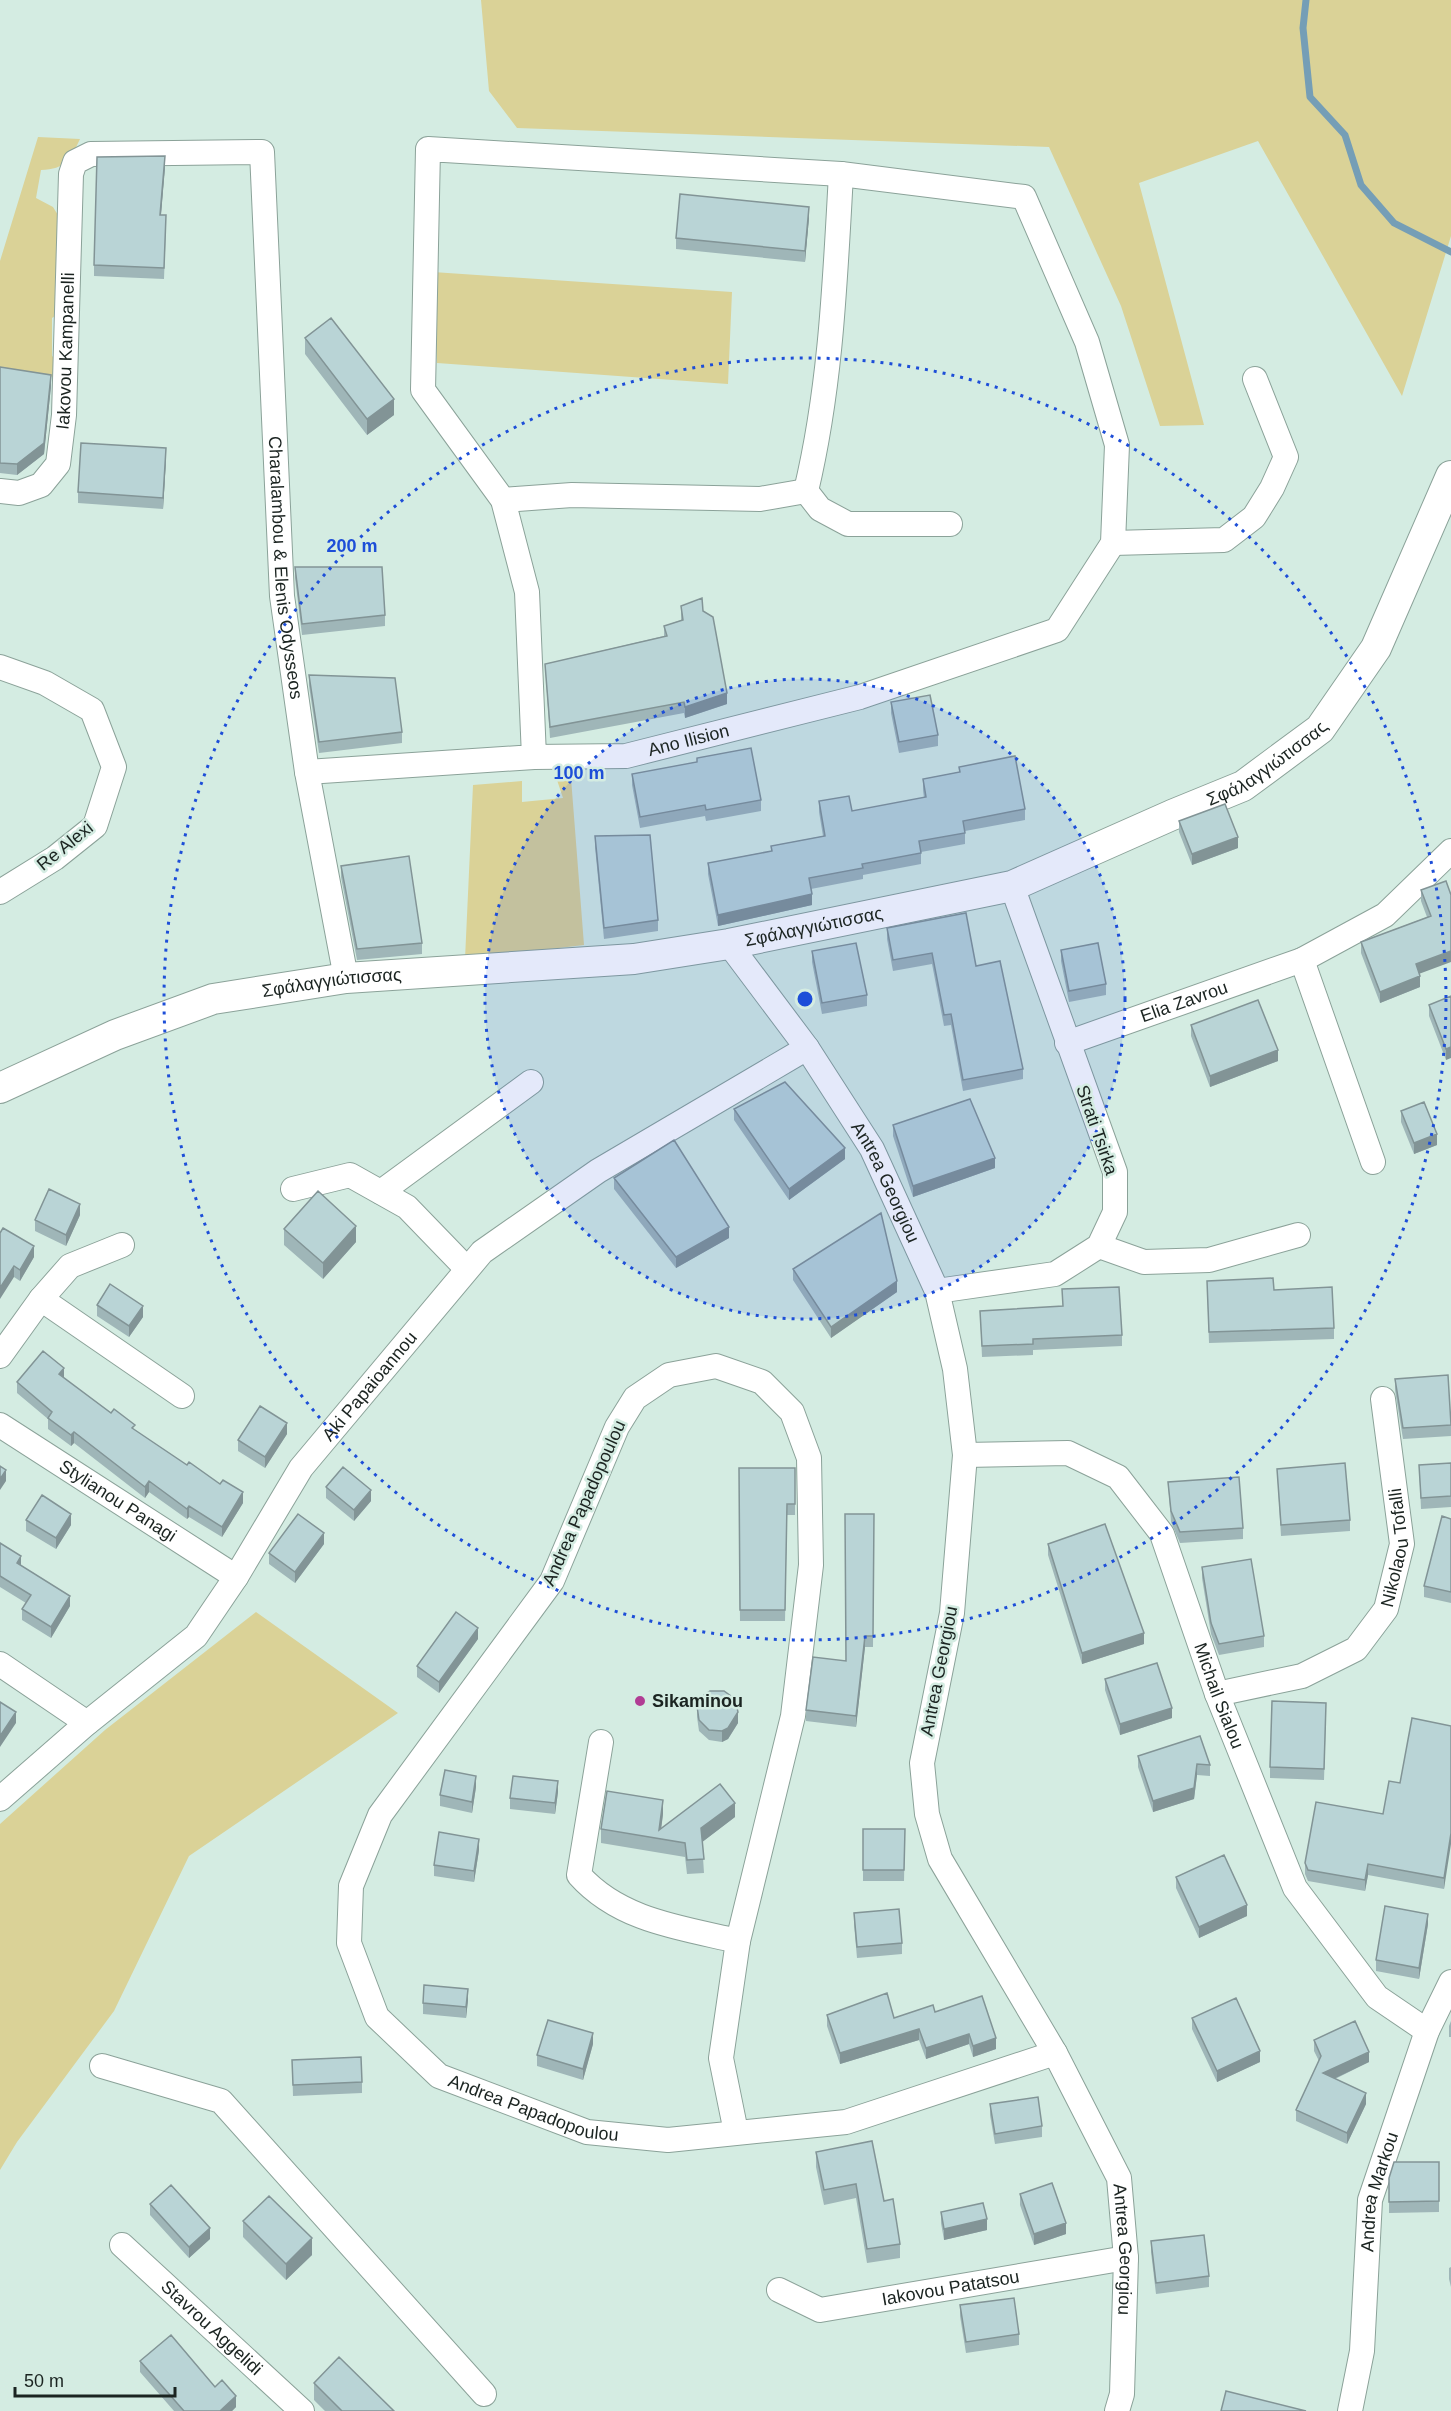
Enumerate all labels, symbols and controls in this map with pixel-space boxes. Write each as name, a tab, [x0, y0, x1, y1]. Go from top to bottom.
street label: Iakovou Kampanelli	[52, 272, 78, 431]
street label: Charalambou & Elenis Odysseos	[265, 436, 307, 701]
text: 200 m	[326, 536, 378, 556]
street label: Σφάλαγγιώτισσας	[1204, 718, 1332, 810]
street label: Ano Ilision	[646, 720, 731, 760]
text: 100 m	[553, 763, 605, 783]
street label: Re Alexi	[33, 817, 97, 875]
street label: Σφάλαγγιώτισσας	[743, 903, 885, 951]
street label: Σφάλαγγιώτισσας	[260, 964, 402, 1001]
street label: Elia Zavrou	[1138, 977, 1230, 1026]
centre of rings	[795, 989, 815, 1009]
street label: Strati Tsirka	[1072, 1082, 1122, 1178]
street label: Antrea Georgiou	[847, 1118, 924, 1246]
street label: Aki Papaioannou	[318, 1328, 421, 1445]
street label: Andrea Papadopoulou	[538, 1417, 630, 1589]
street label: Stylianou Panagi	[55, 1456, 180, 1546]
street label: Nikolaou Tofalli	[1377, 1487, 1413, 1609]
street label: Antrea Georgiou	[917, 1604, 961, 1738]
street label: Michail Sialou	[1190, 1640, 1248, 1751]
place label: Sikaminou	[652, 1691, 743, 1711]
marker: Sikaminou	[633, 1694, 647, 1708]
street label: Andrea Papadopoulou	[445, 2070, 620, 2145]
street label: Andrea Markou	[1357, 2129, 1402, 2252]
street label: Antrea Georgiou	[1110, 2183, 1136, 2316]
street label: Iakovou Patatsou	[880, 2266, 1021, 2309]
street label: Stavrou Aggelidi	[157, 2276, 266, 2379]
scale bar	[15, 2360, 176, 2398]
text: 50 m	[24, 2371, 64, 2391]

